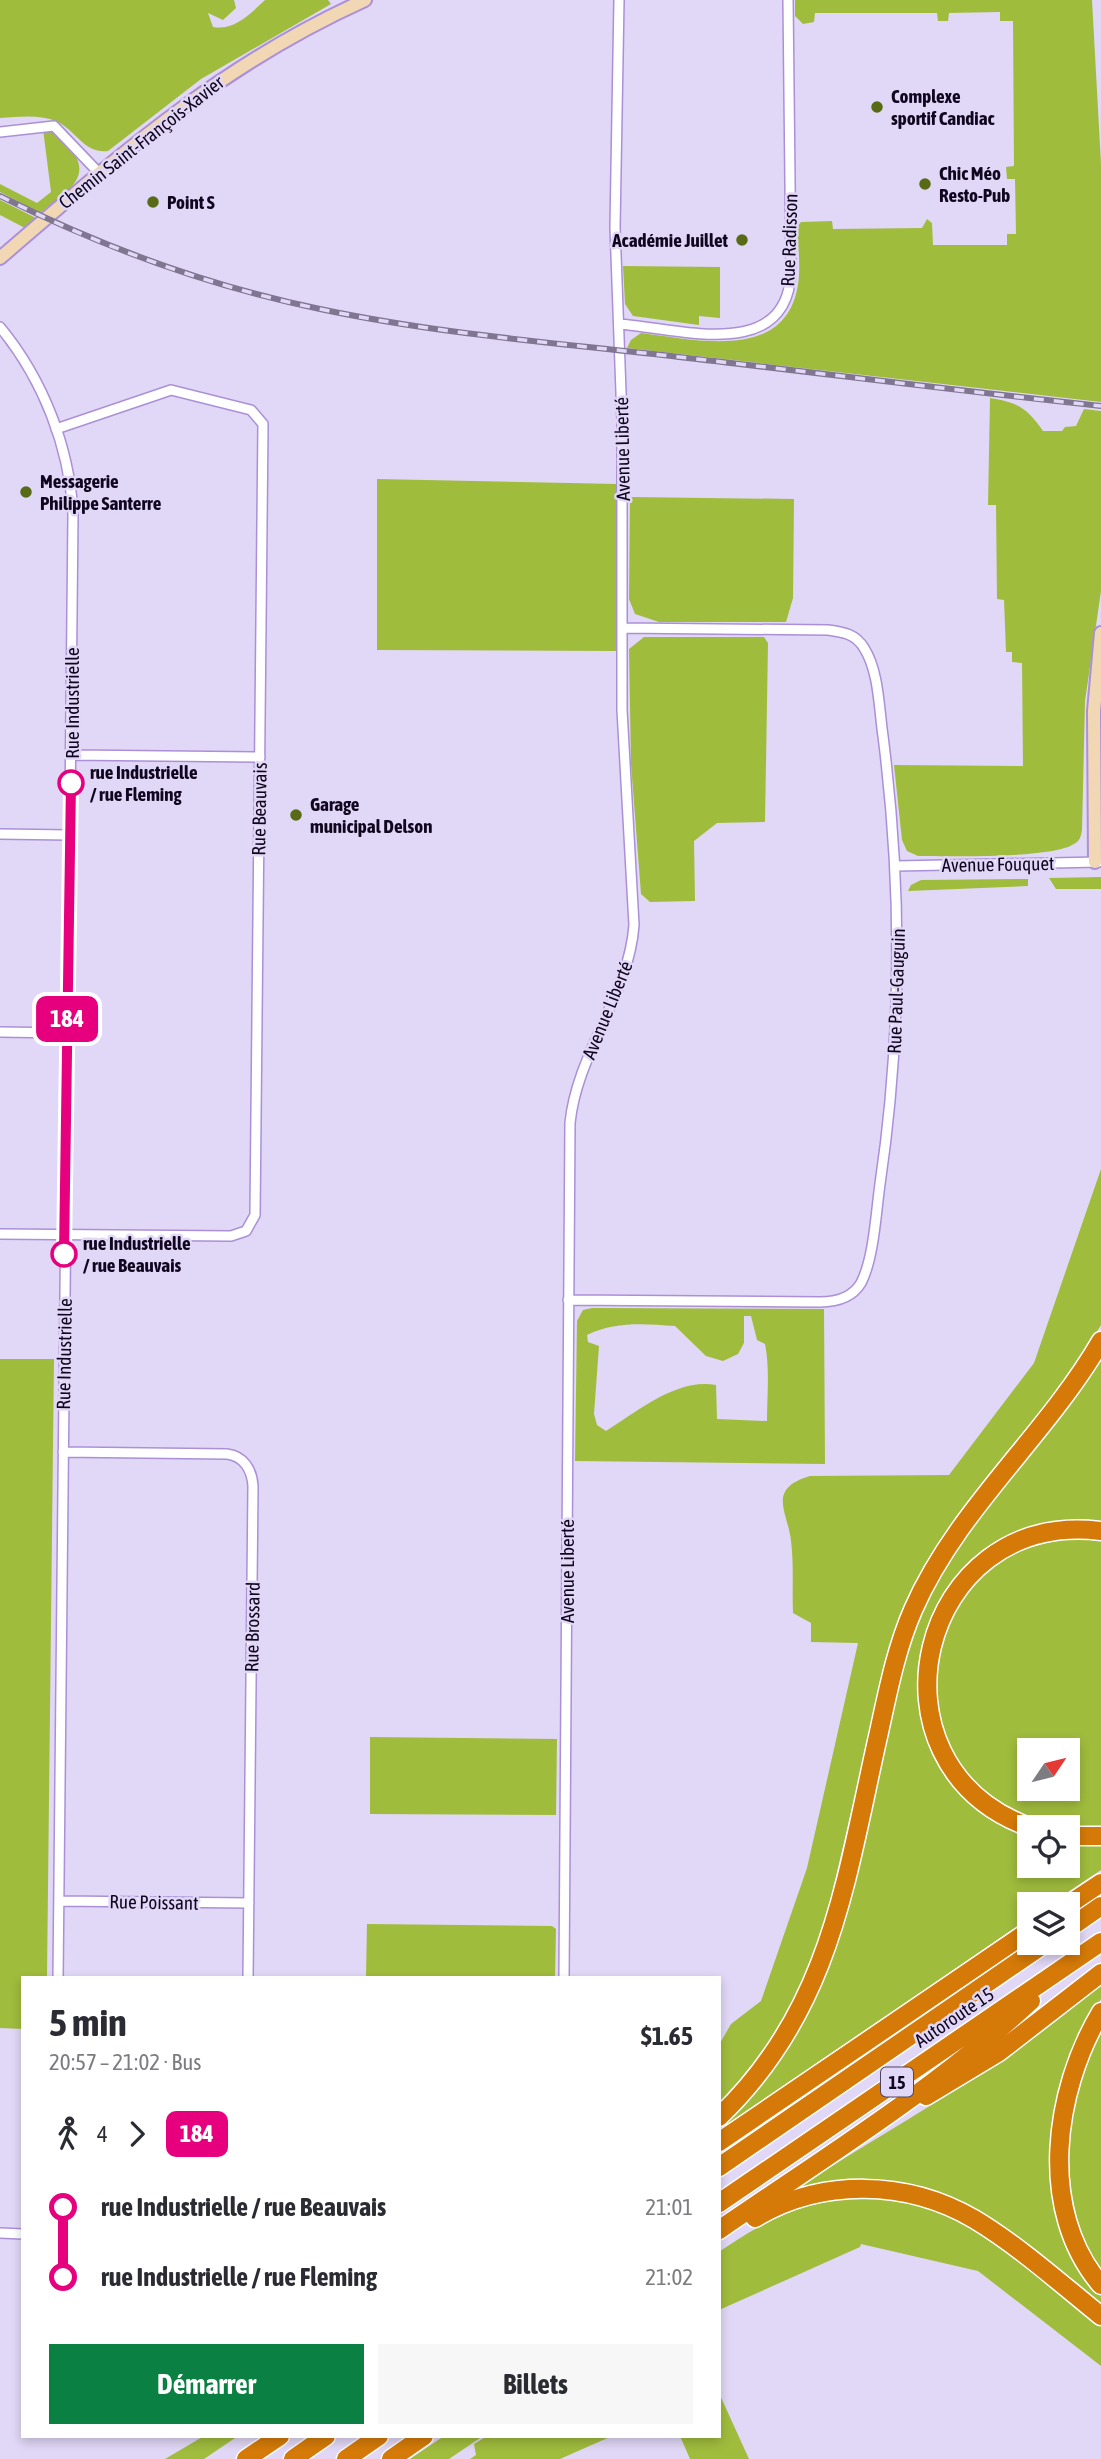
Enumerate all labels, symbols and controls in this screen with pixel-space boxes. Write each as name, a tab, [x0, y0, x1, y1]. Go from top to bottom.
street label: Chemin Saint-François-Xavier	[54, 71, 228, 213]
place label: Complexe sportif Candiac	[891, 85, 995, 129]
marker: Complexe sportif Candiac	[869, 99, 885, 115]
place label: Chic Méo Resto-Pub	[939, 162, 1010, 206]
marker: Chic Méo Resto-Pub	[917, 176, 933, 192]
place label: Point S	[167, 191, 215, 213]
street label: Rue Radisson	[776, 193, 802, 287]
marker: Point S	[145, 194, 161, 210]
place label: Académie Juillet	[611, 229, 729, 251]
marker: Académie Juillet	[734, 232, 750, 248]
street label: Avenue Liberté	[610, 397, 634, 501]
place label: Messagerie Philippe Santerre	[40, 470, 162, 514]
marker: Messagerie Philippe Santerre	[18, 484, 34, 500]
street label: Rue Industrielle	[61, 647, 83, 759]
place label: rue Industrielle / rue Fleming	[90, 761, 198, 805]
street label: Rue Beauvais	[247, 762, 271, 856]
marker: rue Industrielle / rue Fleming	[58, 770, 84, 796]
place label: Garage municipal Delson	[310, 793, 432, 837]
marker: Garage municipal Delson	[288, 807, 304, 823]
street label: Avenue Fouquet	[941, 852, 1055, 876]
street label: Rue Paul-Gauguin	[883, 928, 909, 1054]
street label: Avenue Liberté	[577, 958, 637, 1062]
line badge: 184	[27, 996, 107, 1042]
text: 184	[50, 1005, 84, 1032]
place label: rue Industrielle / rue Beauvais	[83, 1232, 191, 1276]
marker: rue Industrielle / rue Beauvais	[51, 1241, 77, 1267]
street label: Rue Industrielle	[52, 1298, 76, 1410]
street label: Avenue Liberté	[556, 1519, 578, 1623]
street label: Rue Brossard	[240, 1582, 264, 1672]
north arrow	[1017, 1738, 1080, 1801]
map controls	[1017, 1738, 1080, 1955]
button: locate	[1017, 1815, 1080, 1878]
street label: Rue Poissant	[109, 1890, 199, 1914]
button: layers	[1017, 1892, 1080, 1955]
street label: Autoroute 15	[910, 1982, 998, 2052]
text: 5 min	[49, 2001, 127, 2044]
text: $1.65	[641, 2021, 693, 2051]
text: 20:57 – 21:02 · Bus	[49, 2049, 201, 2075]
road number: 15	[881, 2068, 913, 2096]
icon: walk	[49, 2115, 87, 2153]
icon: forward	[118, 2115, 156, 2153]
text: 184	[180, 2120, 214, 2147]
text: 4	[97, 2121, 108, 2147]
text: rue Industrielle / rue Beauvais	[101, 2192, 386, 2222]
text: 21:01	[645, 2194, 693, 2220]
text: rue Industrielle / rue Fleming	[101, 2262, 377, 2292]
text: 21:02	[645, 2264, 693, 2290]
button: Démarrer	[49, 2344, 364, 2424]
button: Billets	[378, 2344, 693, 2424]

